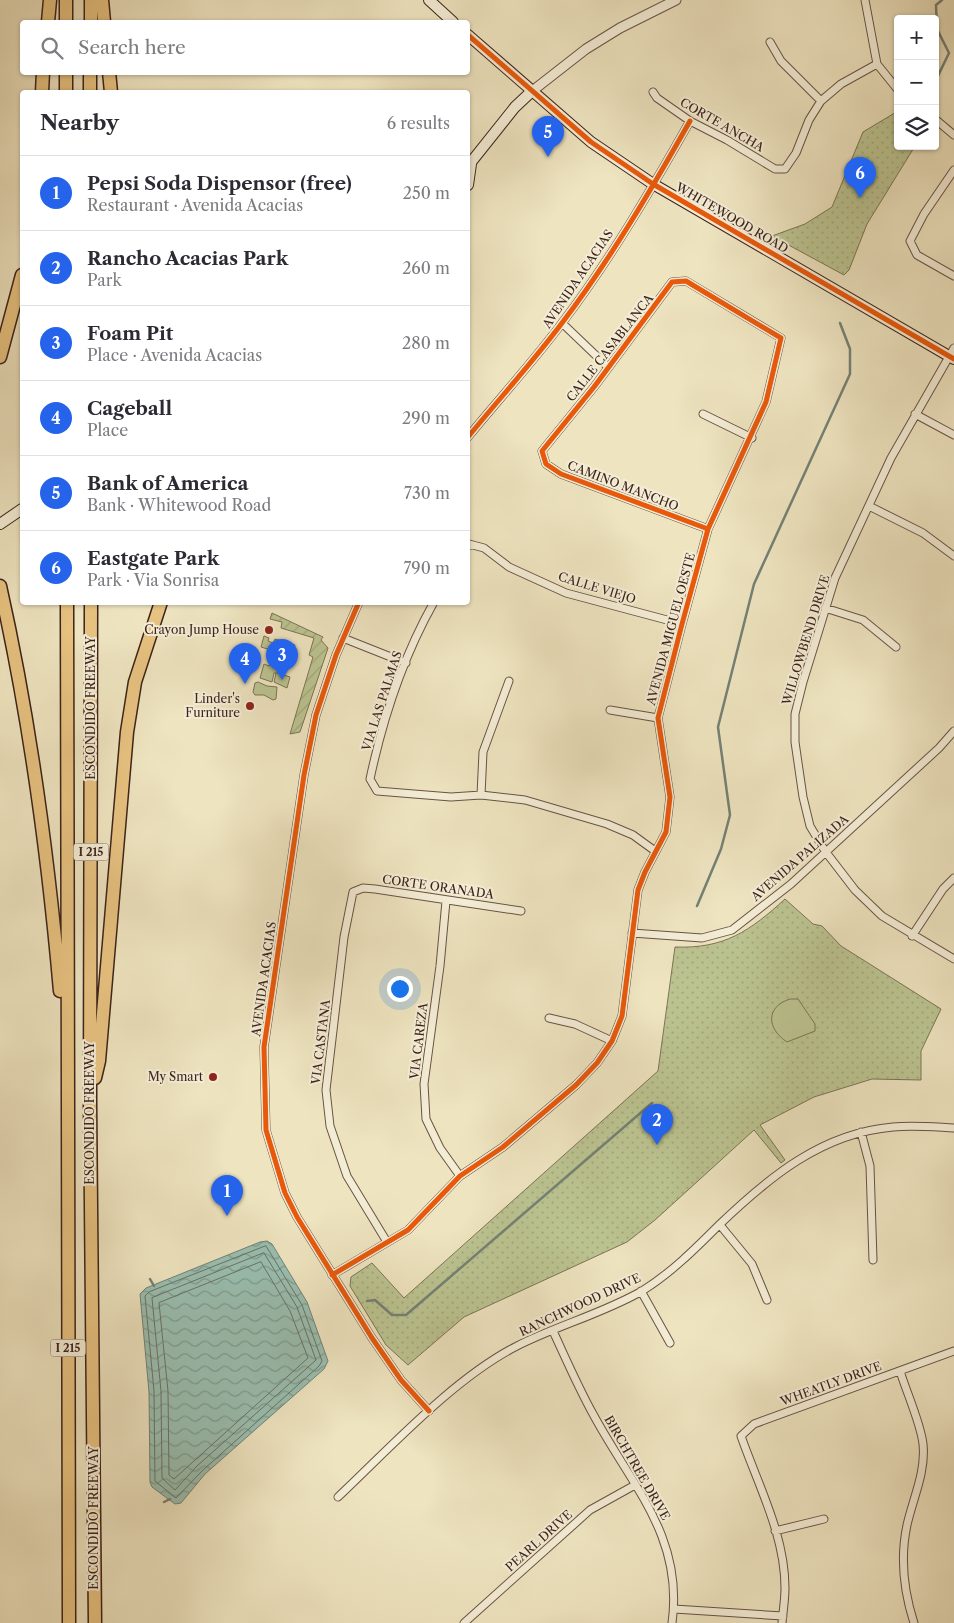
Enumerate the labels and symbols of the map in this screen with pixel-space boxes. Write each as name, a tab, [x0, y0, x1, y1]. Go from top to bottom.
street label: CORTE ANCHA	[677, 94, 768, 155]
pin: 5	[532, 116, 564, 157]
pin: 6	[844, 157, 876, 198]
street label: WHITEWOOD ROAD	[672, 179, 791, 256]
street label: AVENIDA ACACIAS	[538, 226, 616, 332]
street label: CALLE CASABLANCA	[563, 290, 657, 404]
street label: CAMINO MANCHO	[565, 457, 681, 514]
street label: AVENIDA MIGUEL OESTE	[643, 551, 698, 708]
street label: CALLE VIEJO	[556, 569, 638, 606]
street label: WILLOWBEND DRIVE	[778, 573, 832, 708]
place label: Crayon Jump House	[144, 622, 259, 637]
marker: Crayon Jump House	[263, 624, 275, 636]
street label: ESCONDIDO FREEWAY	[83, 636, 98, 780]
pin: 3	[266, 639, 298, 680]
pin: 4	[229, 643, 261, 684]
street label: VIA LAS PALMAS	[358, 649, 405, 754]
place label: Linder's Furniture	[185, 691, 240, 720]
marker: Linder's Furniture	[244, 700, 256, 712]
street label: AVENIDA PALIZADA	[747, 811, 852, 905]
road number: I 215	[74, 844, 108, 860]
street label: CORTE ORANADA	[381, 871, 496, 902]
street label: AVENIDA ACACIAS	[248, 920, 279, 1038]
your location	[387, 976, 413, 1002]
street label: VIA CASTANA	[308, 997, 333, 1086]
street label: VIA CAREZA	[406, 1001, 431, 1081]
street label: ESCONDIDO FREEWAY	[82, 1041, 97, 1185]
place label: My Smart	[148, 1069, 204, 1084]
marker: My Smart	[207, 1071, 219, 1083]
pin: 2	[641, 1104, 673, 1145]
pin: 1	[211, 1175, 243, 1216]
street label: RANCHWOOD DRIVE	[517, 1270, 643, 1339]
road number: I 215	[50, 1340, 86, 1356]
street label: WHEATLY DRIVE	[777, 1358, 883, 1409]
street label: BIRCHTREE DRIVE	[601, 1413, 674, 1523]
street label: ESCONDIDO FREEWAY	[86, 1446, 101, 1590]
street label: PEARL DRIVE	[502, 1507, 575, 1574]

